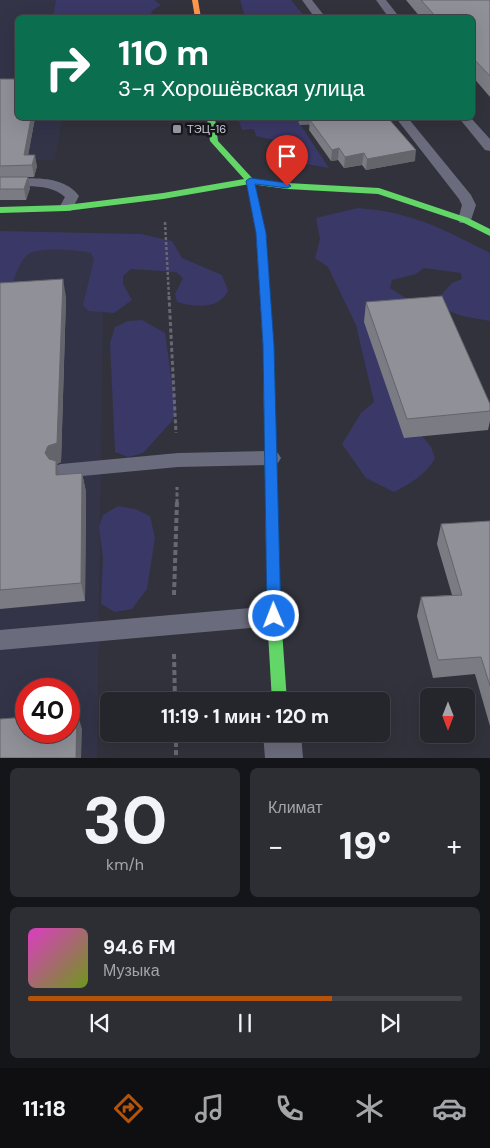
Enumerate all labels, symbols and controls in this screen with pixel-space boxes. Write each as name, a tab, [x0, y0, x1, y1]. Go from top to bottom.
text: 110 m	[118, 30, 209, 76]
icon: right	[35, 35, 100, 100]
text: 3-я Хорошёвская улица	[118, 74, 365, 103]
place label: ТЭЦ-16	[187, 122, 226, 136]
marker: ТЭЦ-16	[171, 123, 183, 135]
pin	[266, 135, 308, 186]
icon: arrive	[273, 142, 301, 170]
position arrow	[247, 589, 299, 641]
speed limit sign: 40	[15, 678, 80, 743]
north arrow	[420, 688, 475, 742]
map controls	[420, 688, 475, 743]
text: 11:19 · 1 мин · 120 m	[161, 704, 329, 729]
text: 30	[83, 779, 167, 863]
text: Климат	[268, 797, 322, 818]
text: 19°	[339, 821, 391, 871]
text: −	[268, 828, 283, 865]
text: +	[447, 828, 462, 865]
text: km/h	[106, 854, 144, 875]
text: 94.6 FM	[103, 935, 176, 960]
text: Музыка	[103, 960, 160, 981]
icon: previous	[86, 1009, 114, 1037]
icon: pause	[231, 1009, 259, 1037]
icon: next	[376, 1009, 404, 1037]
icon: directions	[111, 1091, 146, 1126]
icon: music	[192, 1091, 227, 1126]
icon: phone	[272, 1091, 307, 1126]
icon: climate	[352, 1091, 387, 1126]
icon: car	[432, 1091, 467, 1126]
text: 11:18	[23, 1094, 66, 1123]

